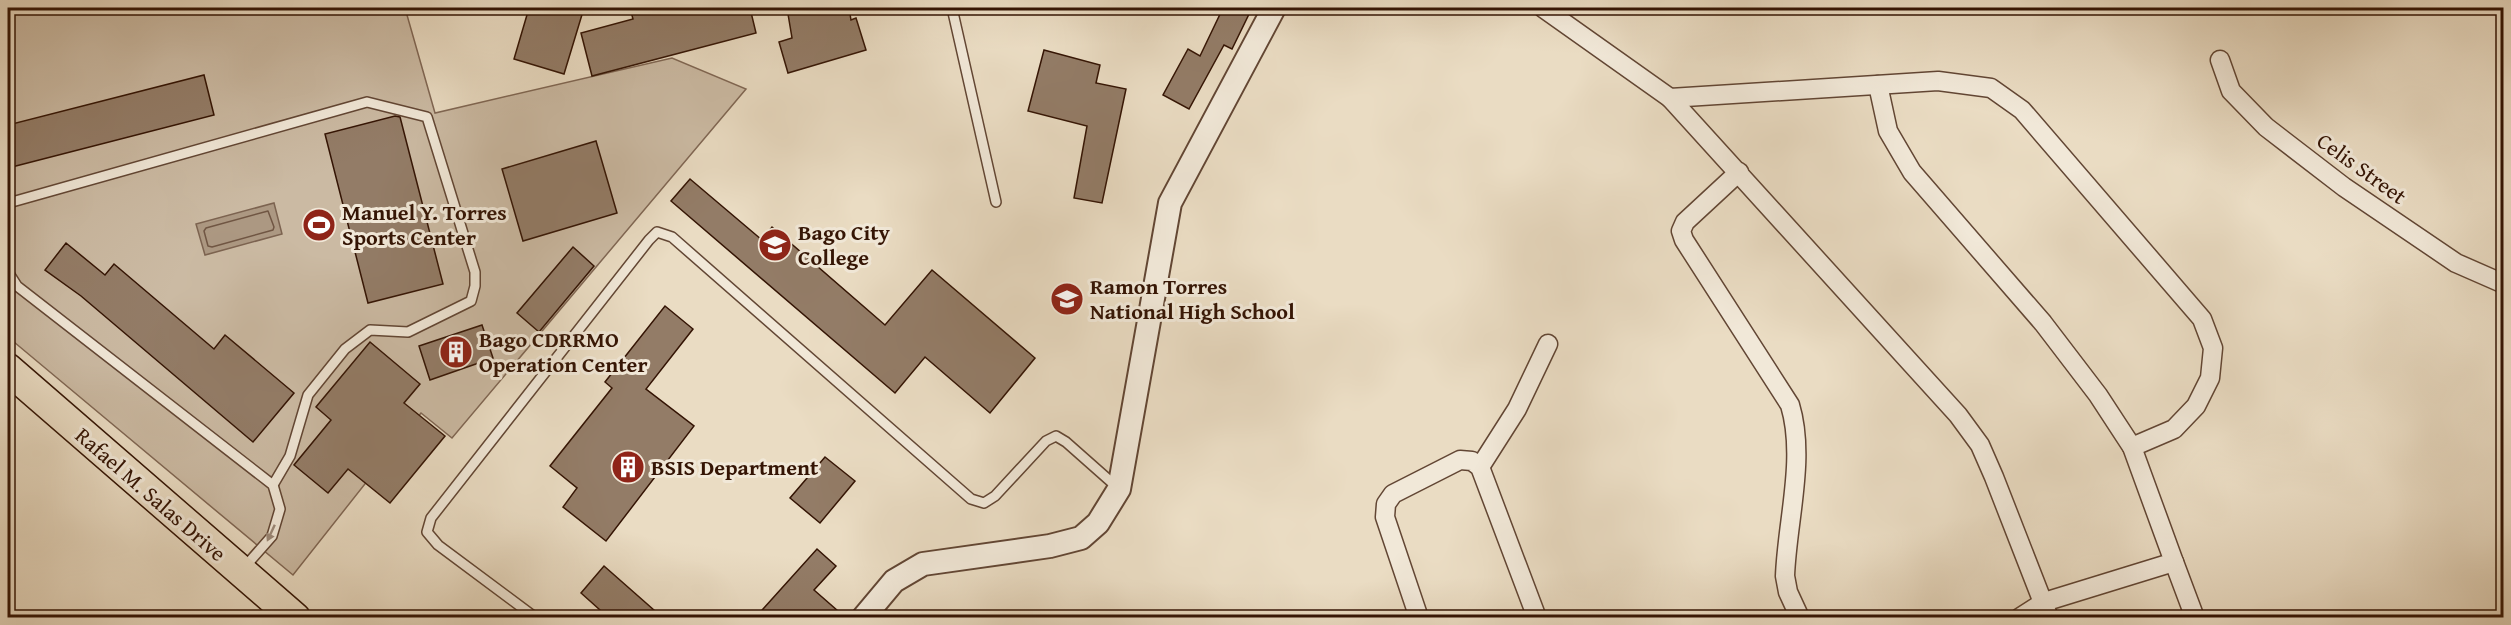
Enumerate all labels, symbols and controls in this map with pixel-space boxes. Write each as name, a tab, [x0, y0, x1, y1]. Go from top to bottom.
street label: Celis Street	[2311, 125, 2414, 212]
place label: Manuel Y. Torres Sports Center	[342, 196, 507, 253]
sports icon: Manuel Y. Torres Sports Center	[301, 207, 337, 243]
place label: Bago City College	[798, 216, 891, 273]
school or university icon: Bago City College	[757, 227, 793, 263]
place label: Ramon Torres National High School	[1090, 270, 1295, 327]
school or university icon: Ramon Torres National High School	[1049, 281, 1085, 317]
place label: Bago CDRRMO Operation Center	[479, 323, 648, 380]
building icon: Bago CDRRMO Operation Center	[438, 334, 474, 370]
street label: Rafael M. Salas Drive	[69, 419, 233, 569]
building icon: BSIS Department	[610, 449, 646, 485]
place label: BSIS Department	[651, 451, 819, 483]
one-way arrow	[267, 524, 276, 541]

